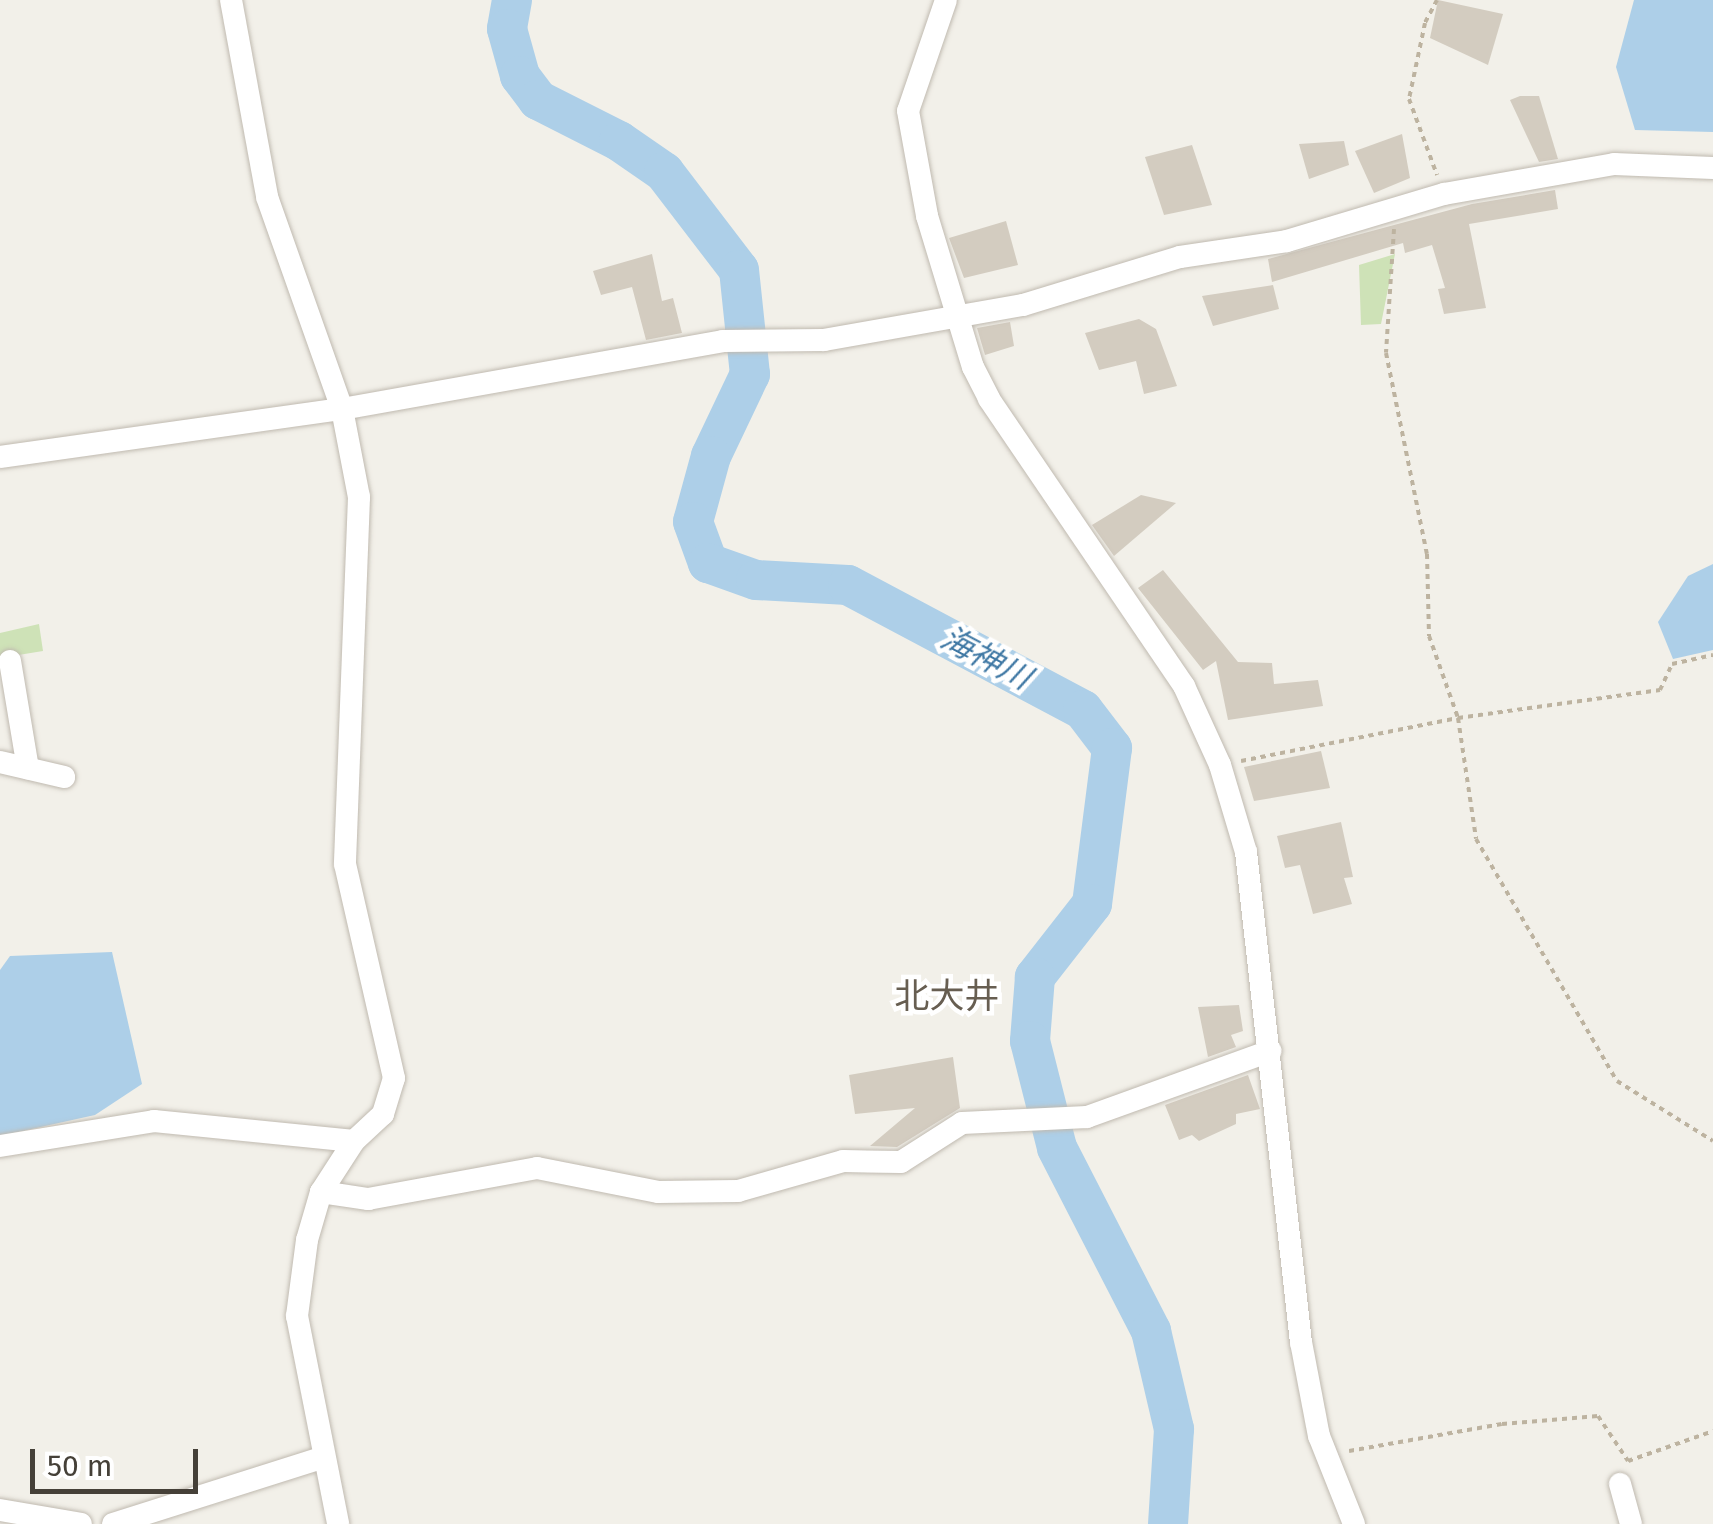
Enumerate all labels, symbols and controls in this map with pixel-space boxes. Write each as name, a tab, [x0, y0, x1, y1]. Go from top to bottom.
water label: 海神川	[935, 619, 1037, 697]
district label: 北大井	[895, 975, 999, 1017]
scale bar	[35, 1429, 202, 1491]
text: 50 m	[47, 1448, 112, 1484]

